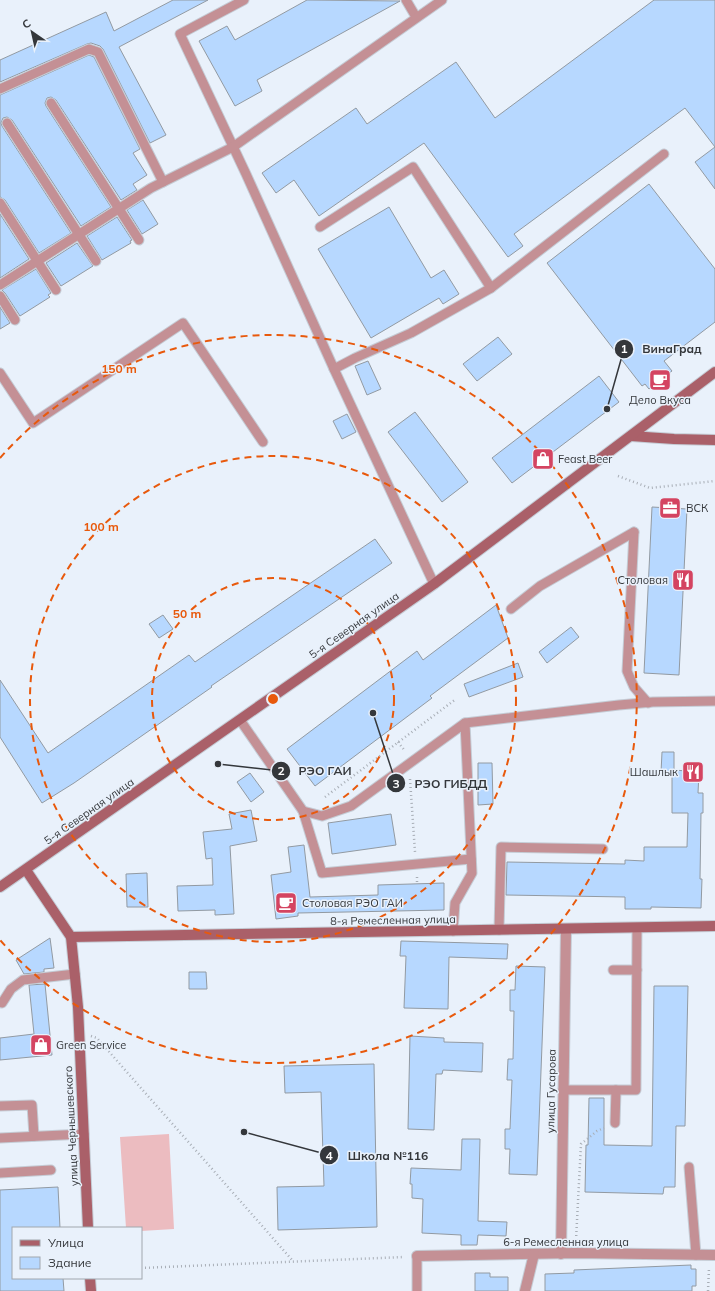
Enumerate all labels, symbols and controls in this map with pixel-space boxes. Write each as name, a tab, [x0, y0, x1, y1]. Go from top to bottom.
north arrow	[12, 12, 52, 52]
text: С	[19, 16, 34, 32]
callout: ВинаГрад	[614, 337, 709, 361]
text: 1	[620, 341, 628, 356]
text: ВинаГрад	[642, 341, 702, 356]
text: 150 m	[101, 361, 137, 376]
cafe icon: Дело Вкуса	[647, 367, 673, 393]
place label: Дело Вкуса	[629, 393, 691, 407]
shop icon: Feast Beer	[530, 446, 556, 472]
place label: Feast Beer	[558, 452, 612, 466]
office icon: ВСК	[657, 495, 683, 521]
place label: ВСК	[686, 501, 709, 515]
text: 100 m	[83, 519, 119, 534]
restaurant icon: Столовая	[670, 567, 696, 593]
place label: Столовая	[617, 573, 668, 587]
street label: 5-я Северная улица	[306, 589, 402, 661]
text: 50 m	[173, 606, 201, 621]
centre of rings	[266, 692, 280, 706]
callout: РЭО ГАИ	[271, 759, 360, 783]
restaurant icon: Шашлык	[680, 759, 706, 785]
text: 2	[277, 763, 285, 778]
text: РЭО ГАИ	[299, 763, 351, 778]
place label: Шашлык	[630, 765, 678, 779]
callout: РЭО ГИБДД	[386, 771, 495, 795]
street label: 5-я Северная улица	[41, 775, 137, 847]
text: 3	[392, 776, 400, 791]
text: РЭО ГИБДД	[415, 776, 488, 791]
cafe icon: Столовая РЭО ГАИ	[273, 890, 299, 916]
place label: Столовая РЭО ГАИ	[302, 896, 403, 910]
street label: 8-я Ремесленная улица	[330, 912, 456, 928]
shop icon: Green Service	[28, 1032, 54, 1058]
place label: Green Service	[56, 1038, 126, 1052]
street label: улица Гусарова	[543, 1049, 559, 1133]
street label: улица Чернышевского	[61, 1065, 81, 1187]
callout: Школа №116	[319, 1143, 436, 1167]
text: 4	[325, 1148, 333, 1163]
text: Школа №116	[348, 1148, 428, 1163]
legend	[12, 1227, 142, 1279]
text: Улица	[47, 1235, 84, 1250]
street label: 6-я Ремесленная улица	[503, 1235, 629, 1249]
text: Здание	[48, 1255, 92, 1270]

